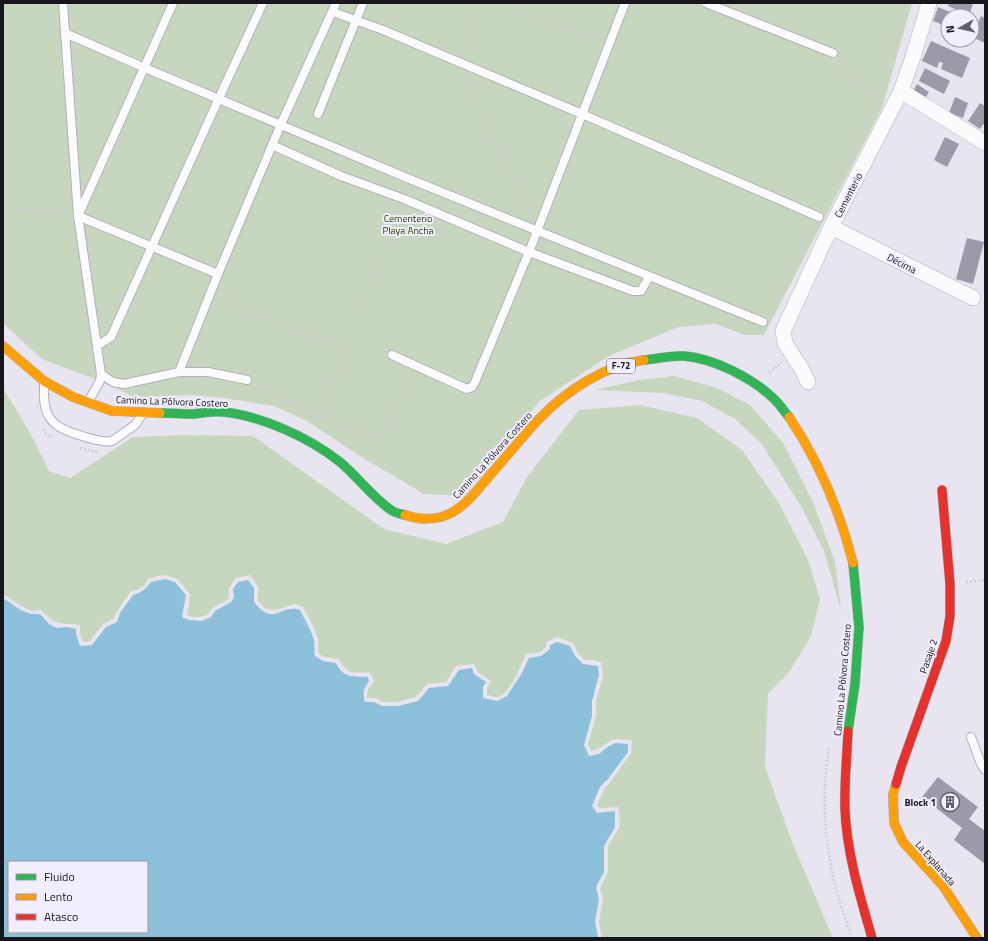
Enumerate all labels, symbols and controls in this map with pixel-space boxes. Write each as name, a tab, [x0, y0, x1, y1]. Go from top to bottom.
north arrow	[940, 8, 980, 48]
text: N	[942, 25, 959, 34]
street label: Cementerio	[831, 170, 866, 220]
park label: Cementerio Playa Ancha	[382, 211, 434, 238]
street label: Décima	[884, 250, 919, 277]
road number: F-72	[607, 359, 635, 373]
street label: Camino La Pólvora Costero	[116, 392, 228, 411]
street label: Camino La Pólvora Costero	[449, 409, 536, 502]
street label: Camino La Pólvora Costero	[830, 623, 855, 737]
street label: Pasaje 2	[916, 637, 941, 675]
building icon: Block 1	[939, 791, 961, 813]
place label: Block 1	[904, 795, 936, 810]
street label: La Explanada	[912, 838, 959, 889]
legend	[8, 861, 148, 933]
text: Fluido	[44, 867, 75, 886]
text: Lento	[44, 887, 73, 906]
text: Atasco	[44, 907, 78, 926]

